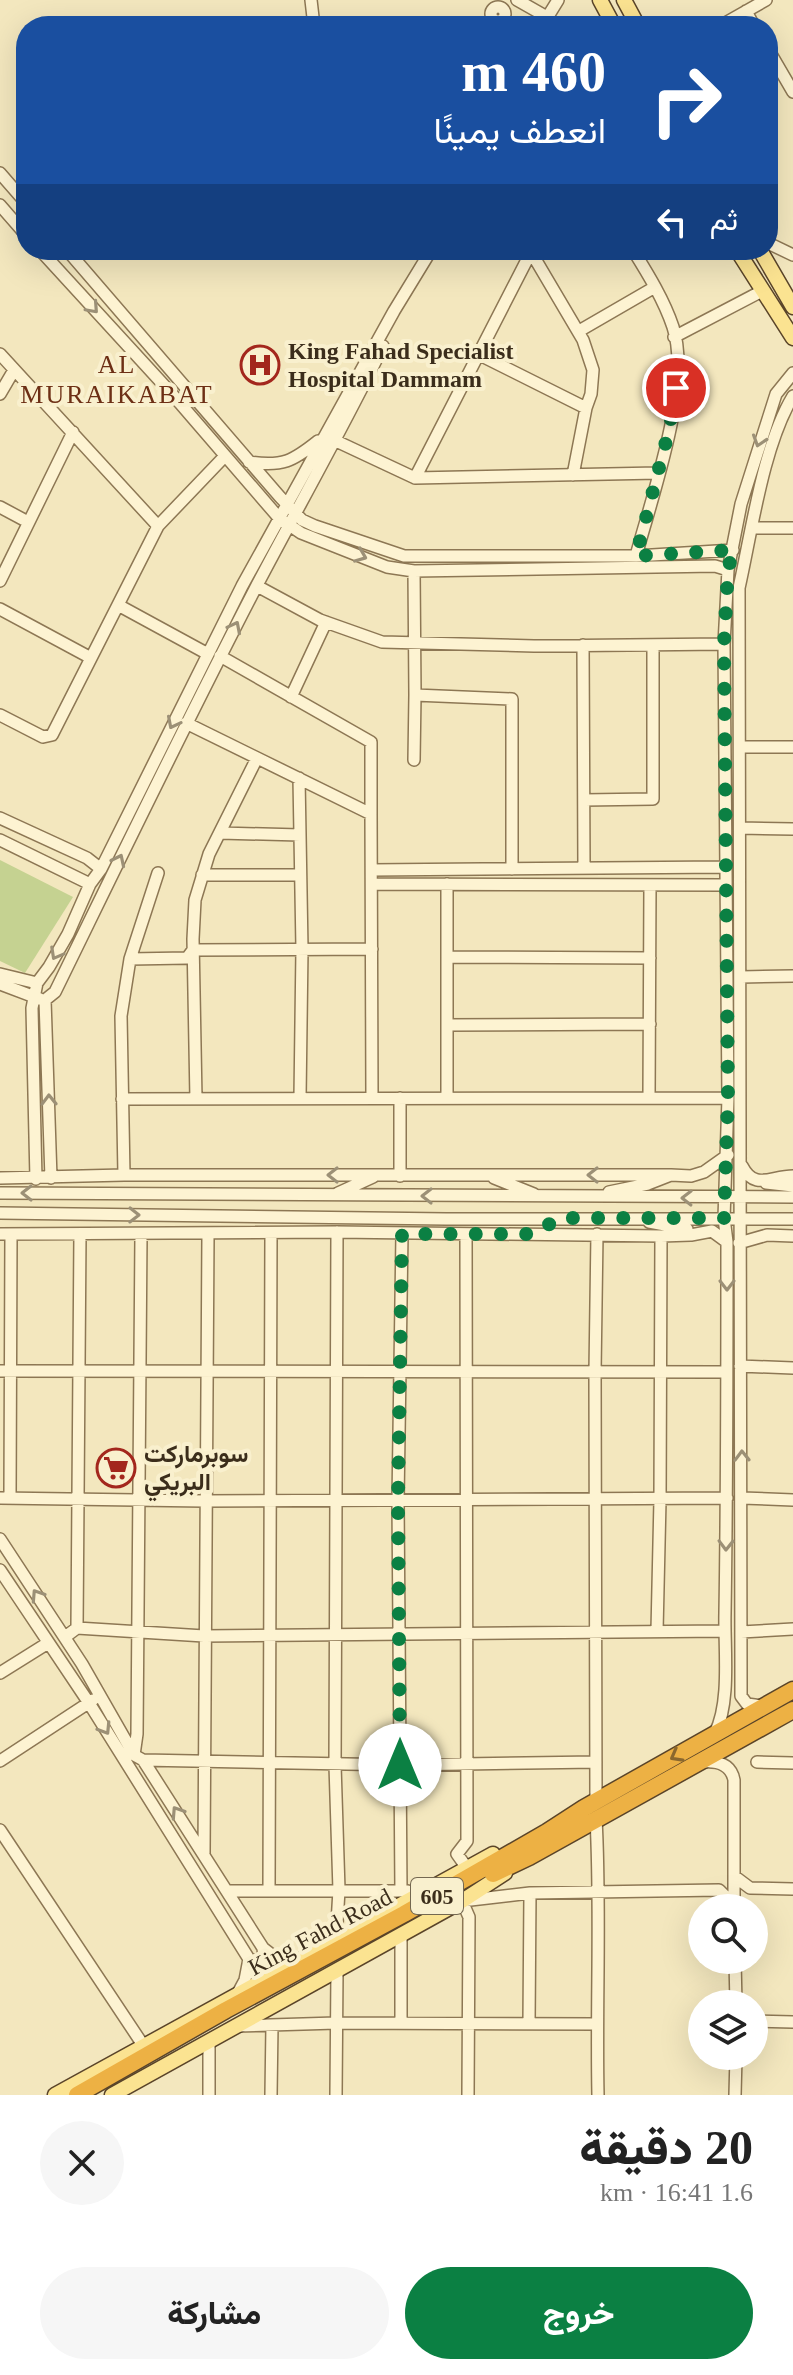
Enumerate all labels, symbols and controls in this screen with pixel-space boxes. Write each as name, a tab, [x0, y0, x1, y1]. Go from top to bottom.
text: 460 m	[461, 41, 606, 103]
icon: right	[634, 48, 738, 152]
text: انعطف يمينًا	[434, 111, 606, 151]
icon: left	[650, 200, 694, 244]
text: ثم	[710, 203, 738, 236]
one-way arrow	[83, 298, 97, 313]
place label: King Fahad Specialist Hospital Dammam	[288, 338, 513, 392]
hospital icon: King Fahad Specialist Hospital Dammam	[239, 344, 281, 386]
district label: AL MURAIKABAT	[20, 350, 214, 409]
pin	[642, 354, 710, 422]
icon: arrive	[654, 366, 698, 410]
one-way arrow	[752, 434, 768, 448]
one-way arrow	[353, 547, 367, 563]
one-way arrow	[226, 621, 241, 636]
one-way arrow	[168, 714, 183, 729]
one-way arrow	[109, 853, 125, 868]
one-way arrow	[50, 946, 66, 960]
one-way arrow	[40, 1093, 58, 1106]
one-way arrow	[326, 1166, 339, 1184]
one-way arrow	[586, 1166, 599, 1184]
one-way arrow	[20, 1185, 33, 1202]
one-way arrow	[420, 1187, 433, 1205]
one-way arrow	[680, 1189, 693, 1206]
one-way arrow	[128, 1206, 141, 1224]
one-way arrow	[718, 1279, 736, 1292]
place label: سوبرماركت البريكي	[144, 1441, 248, 1502]
supermarket icon: سوبرماركت البريكي	[95, 1447, 137, 1489]
one-way arrow	[733, 1449, 750, 1462]
one-way arrow	[717, 1539, 735, 1552]
one-way arrow	[31, 1589, 46, 1603]
one-way arrow	[95, 1720, 110, 1735]
position arrow	[358, 1723, 442, 1807]
one-way arrow	[670, 1746, 685, 1762]
one-way arrow	[172, 1806, 187, 1821]
road number: 605	[411, 1878, 463, 1914]
street label: King Fahd Road	[244, 1883, 396, 1981]
map controls	[688, 1894, 768, 2070]
button: search	[688, 1894, 768, 1974]
button: layers	[688, 1990, 768, 2070]
button: close	[40, 2121, 124, 2205]
text: 20 دقيقة	[579, 2121, 753, 2174]
text: 1.6 km · 16:41	[600, 2178, 753, 2207]
button: مشاركة	[40, 2267, 389, 2359]
button: خروج	[405, 2267, 753, 2359]

